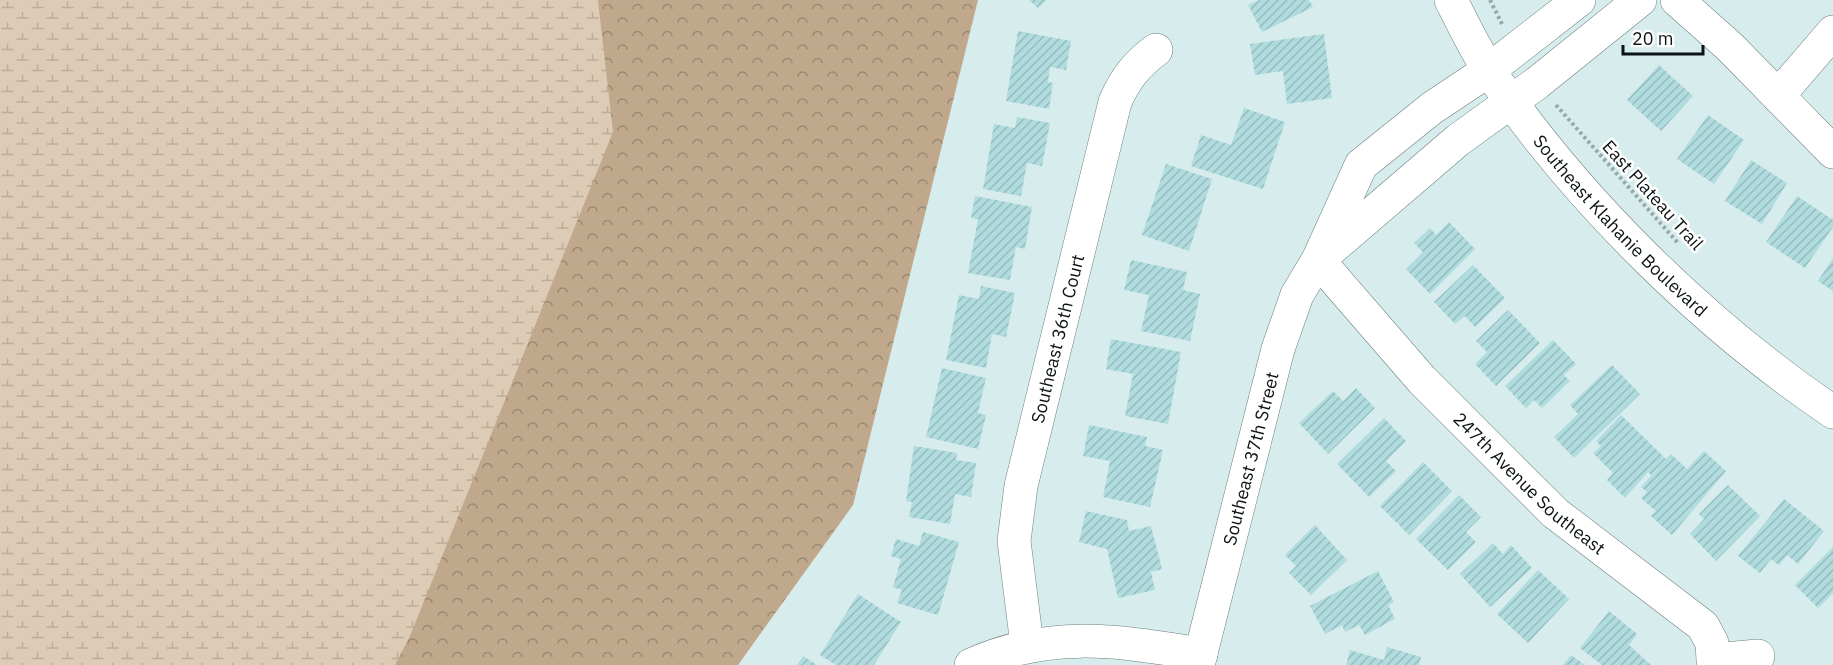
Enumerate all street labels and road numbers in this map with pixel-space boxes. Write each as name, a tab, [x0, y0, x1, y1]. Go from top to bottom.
street label: Southeast Klahanie Boulevard	[1529, 130, 1713, 321]
street label: East Plateau Trail	[1598, 135, 1708, 255]
street label: Southeast 36th Court	[1025, 252, 1089, 425]
street label: Southeast 37th Street	[1217, 369, 1283, 548]
street label: 247th Avenue Southeast	[1449, 407, 1610, 559]

